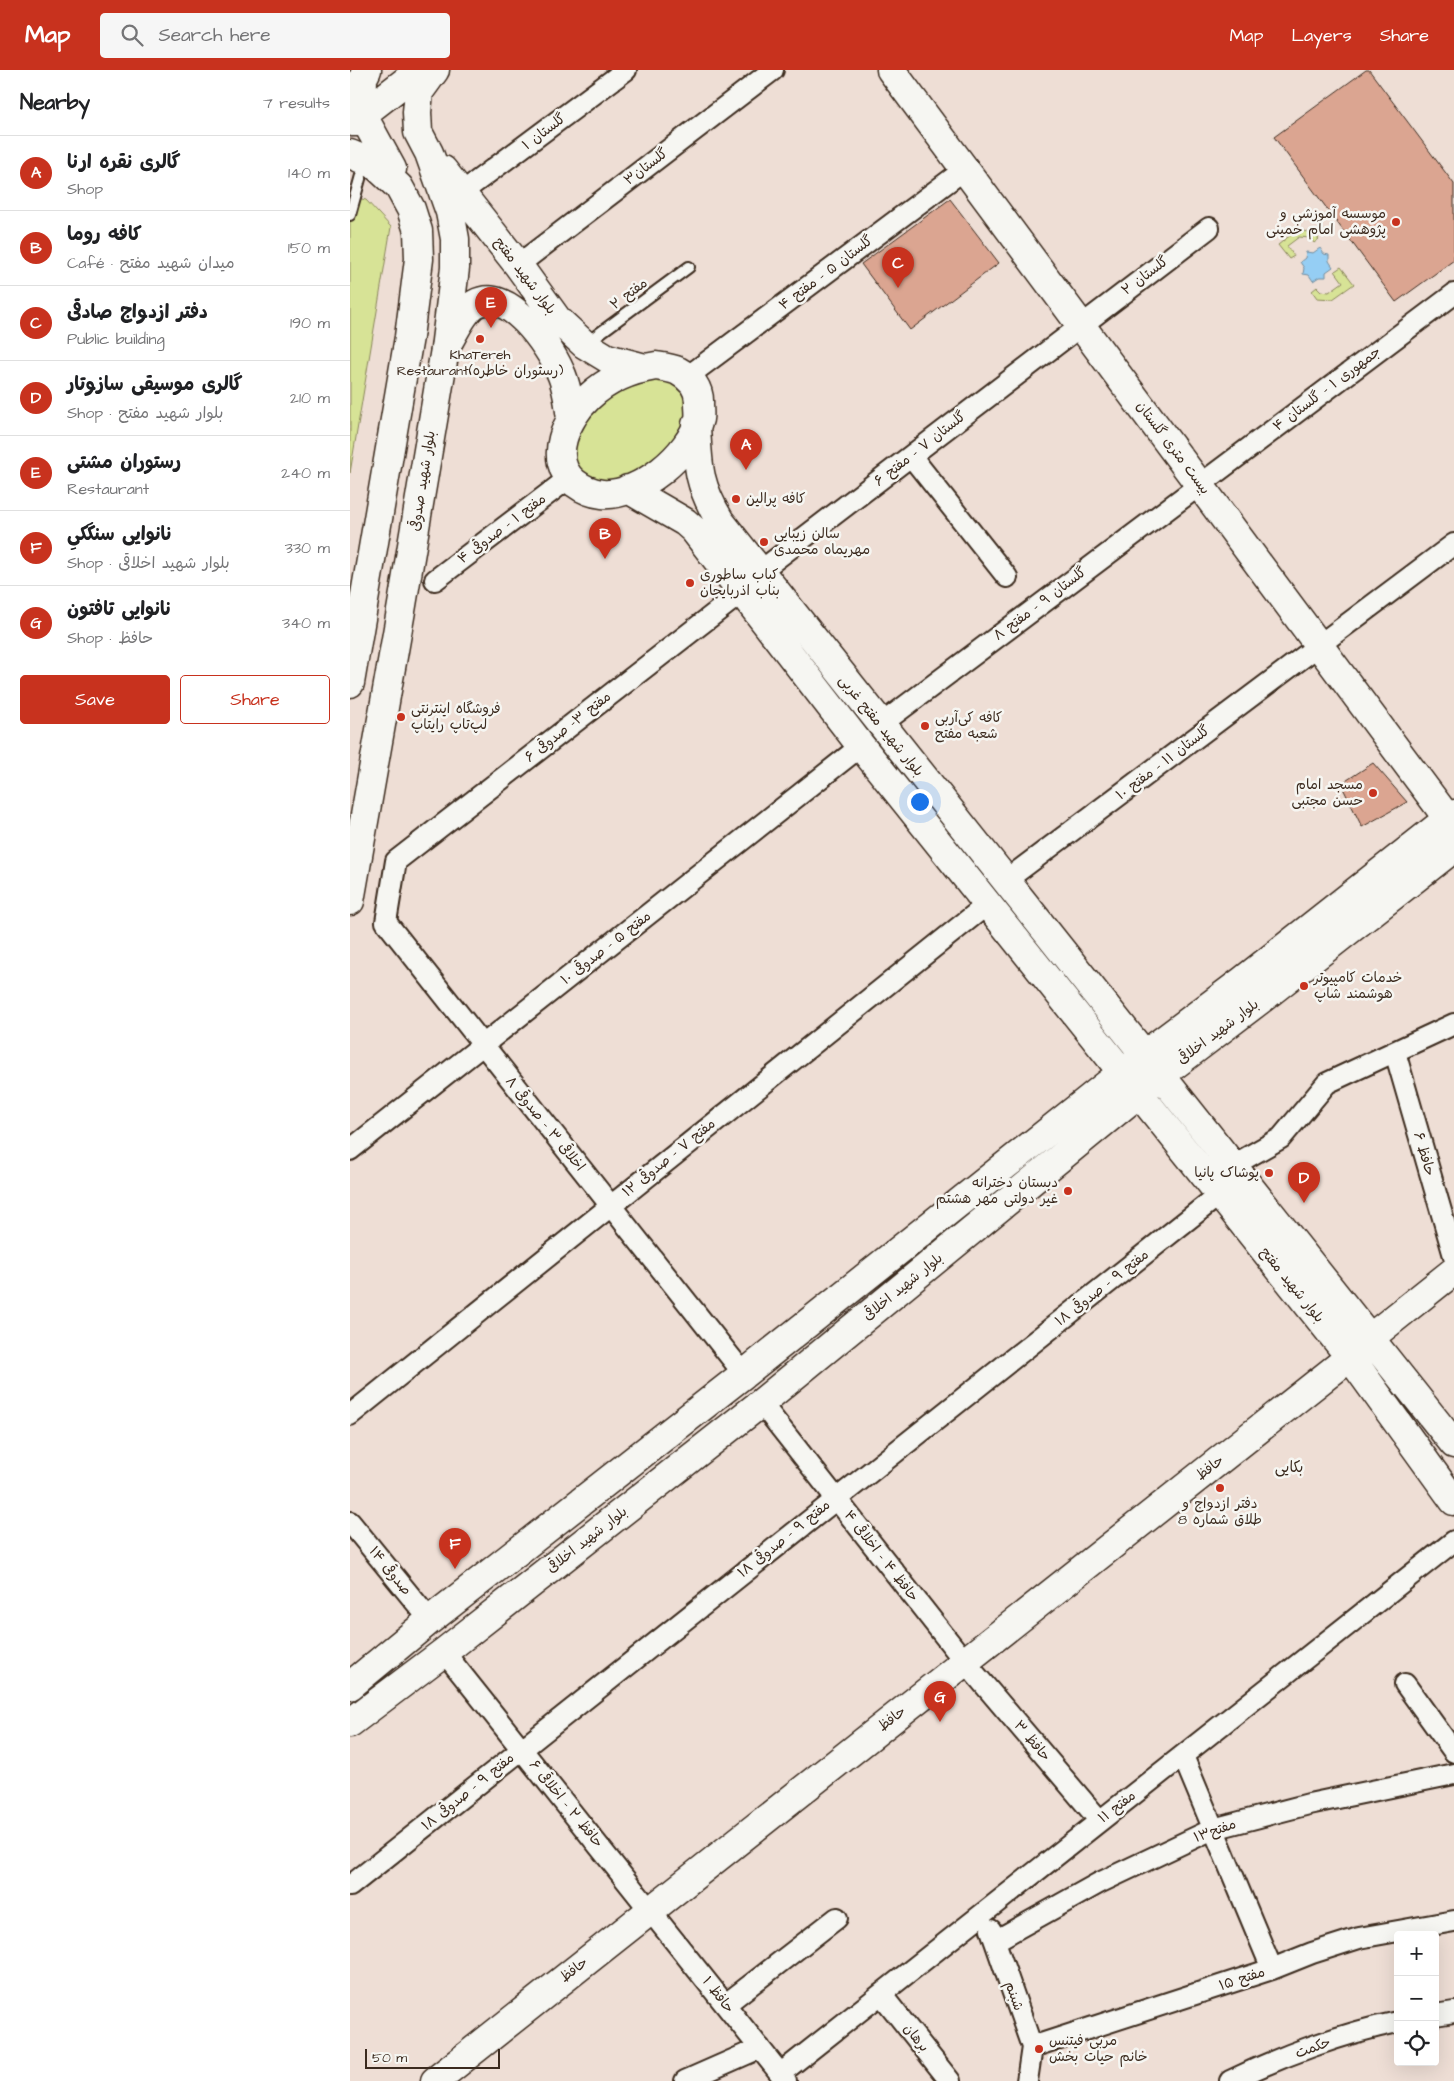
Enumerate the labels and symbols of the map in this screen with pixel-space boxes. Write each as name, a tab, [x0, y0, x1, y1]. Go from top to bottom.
street label: گلستان ۱	[518, 109, 570, 155]
street label: گلستان۳	[620, 144, 672, 190]
place label: موسسه آموزشی و پژوهشی امام خمینی	[1266, 204, 1386, 240]
marker: موسسه آموزشی و پژوهشی امام خمینی	[1390, 216, 1402, 228]
street label: گلستان ۵ - مفتح ۴	[775, 231, 877, 315]
street label: بلوار شهید مفتح	[489, 233, 561, 319]
pin: C	[882, 247, 914, 288]
street label: گلستان ۲	[1117, 252, 1173, 300]
street label: مفتح ۲	[606, 273, 652, 315]
pin: E	[475, 287, 507, 328]
marker: KhaTereh Restaurant(رستوران خاطره)	[474, 333, 486, 345]
street label: جمهوری ۱ - گلستان ۴	[1269, 342, 1385, 436]
place label: KhaTereh Restaurant(رستوران خاطره)	[397, 345, 563, 381]
street label: بیست متری گلستان	[1131, 397, 1215, 499]
street label: گلستان ۷ - مفتح ۶	[870, 407, 970, 491]
street label: بلوار شهید صدوقی	[405, 429, 441, 533]
pin: A	[730, 429, 762, 470]
street label: مفتح ۱ - صدوقی ۴	[454, 489, 550, 569]
place label: کافه پرالین	[746, 489, 805, 509]
marker: کافه پرالین	[730, 493, 742, 505]
pin: B	[589, 518, 621, 559]
place label: سالن زیبایی مهریماه محمدی	[774, 524, 870, 560]
marker: سالن زیبایی مهریماه محمدی	[758, 536, 770, 548]
street label: گلستان ۹ - مفتح ۸	[989, 562, 1091, 646]
place label: کباب ساطوری بناب اذربایجان	[700, 565, 780, 601]
marker: کباب ساطوری بناب اذربایجان	[684, 577, 696, 589]
street label: بلوار شهید مفتح غربی	[834, 671, 928, 781]
street label: مفتح ۳- صدوقی ۶	[521, 687, 615, 767]
place label: فروشگاه اینترنتی لپ‌تاپ رایتاپ	[411, 699, 501, 735]
place label: کافه کی‌آربی شعبه مفتح	[935, 708, 1002, 744]
marker: فروشگاه اینترنتی لپ‌تاپ رایتاپ	[395, 711, 407, 723]
marker: کافه کی‌آربی شعبه مفتح	[919, 720, 931, 732]
street label: گلستان ۱۱ - مفتح ۱۰	[1112, 721, 1214, 805]
place label: مسجد امام حسن مجتبی	[1292, 775, 1363, 811]
marker: مسجد امام حسن مجتبی	[1367, 787, 1379, 799]
your location	[907, 789, 933, 815]
street label: مفتح ۵ - صدوقی ۱۰	[557, 906, 655, 990]
place label: خدمات کامپیوتر هوشمند شاپ	[1313, 968, 1402, 1004]
marker: خدمات کامپیوتر هوشمند شاپ	[1298, 980, 1310, 992]
street label: بلوار شهید اخلاقی	[1173, 995, 1263, 1069]
street label: اخلاقی ۳ - صدوقی ۸	[500, 1072, 590, 1176]
street label: مفتح ۷ - صدوقی ۱۲	[618, 1114, 720, 1202]
street label: حافظ ۶	[1408, 1130, 1440, 1178]
pin: D	[1288, 1162, 1320, 1203]
place label: پوشاک پانیا	[1194, 1163, 1259, 1183]
marker: پوشاک پانیا	[1263, 1167, 1275, 1179]
place label: دبستان دخترانه غیر دولتی مهر هشتم	[936, 1173, 1058, 1209]
marker: دبستان دخترانه غیر دولتی مهر هشتم	[1062, 1185, 1074, 1197]
street label: بلوار شهید مفتح	[1255, 1243, 1329, 1327]
street label: مفتح ۹ - صدوقی ۱۸	[1051, 1245, 1153, 1331]
street label: بلوار شهید اخلاقی	[859, 1249, 947, 1325]
street label: حافظ	[1192, 1451, 1228, 1485]
district label: بکایی	[1275, 1457, 1303, 1478]
marker: دفتر ازدواج و طلاق شماره 8	[1214, 1482, 1226, 1494]
place label: دفتر ازدواج و طلاق شماره 8	[1178, 1494, 1262, 1530]
street label: مفتح ۹ - صدوقی ۱۸	[733, 1495, 835, 1583]
street label: بلوار شهید اخلاقی	[542, 1502, 632, 1578]
street label: حافظ ۴ - اخلاقی ۴	[839, 1506, 923, 1606]
pin: F	[439, 1528, 471, 1569]
street label: صدوقی ۱۴	[364, 1542, 416, 1600]
pin: G	[924, 1681, 956, 1722]
street label: حافظ	[874, 1702, 910, 1736]
street label: حافظ ۳	[1009, 1716, 1055, 1766]
street label: مفتح ۹ - صدوقی ۱۸	[417, 1748, 519, 1836]
street label: حافظ ۲ - اخلاقی ۶	[524, 1756, 608, 1852]
street label: مفتح ۱۱	[1094, 1786, 1140, 1828]
street label: مفتح۱۳	[1191, 1814, 1239, 1848]
street label: حافظ	[556, 1953, 592, 1987]
street label: مفتح ۱۵	[1216, 1962, 1268, 1996]
street label: حافظ ۱	[697, 1973, 739, 2017]
street label: شبنم	[1000, 1979, 1028, 2013]
street label: برهان	[898, 2020, 934, 2056]
place label: مربی فیتنس خانم حیات بخش	[1049, 2031, 1148, 2067]
street label: حکمت	[1292, 2032, 1334, 2064]
marker: مربی فیتنس خانم حیات بخش	[1033, 2043, 1045, 2055]
scale bar	[365, 2046, 500, 2069]

